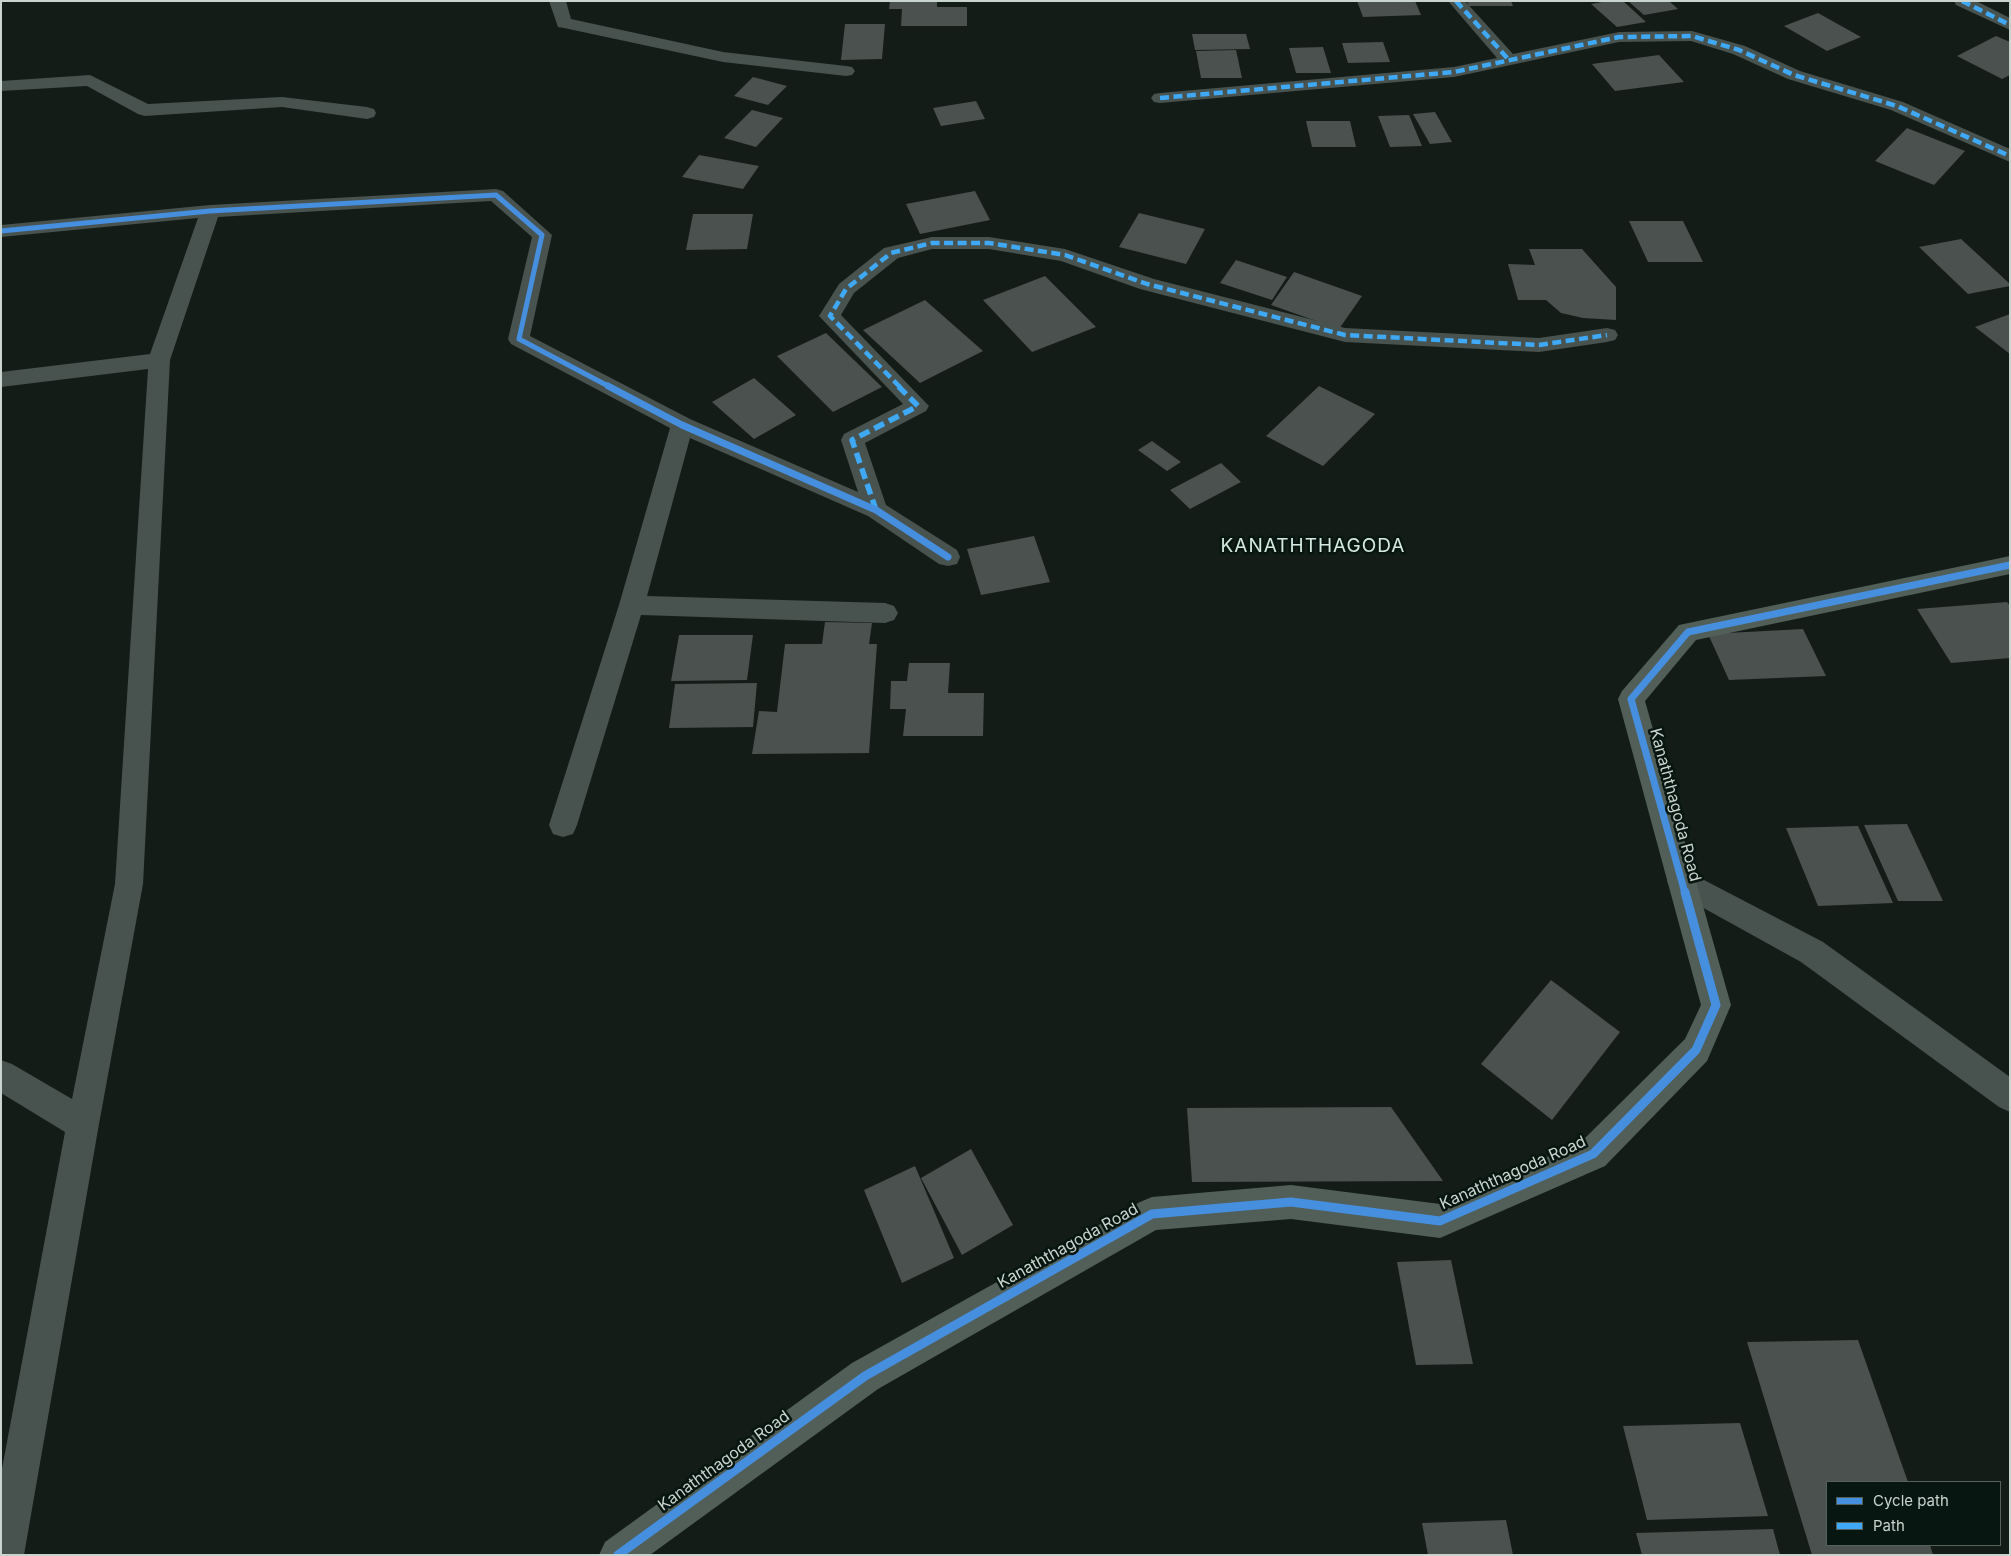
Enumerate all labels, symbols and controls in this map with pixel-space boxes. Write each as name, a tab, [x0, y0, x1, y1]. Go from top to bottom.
district label: KANATHTHAGODA	[1219, 535, 1407, 557]
street label: Kanaththagoda Road	[1645, 726, 1705, 884]
street label: Kanaththagoda Road	[1437, 1132, 1589, 1214]
street label: Kanaththagoda Road	[994, 1199, 1142, 1293]
street label: Kanaththagoda Road	[655, 1407, 793, 1515]
legend	[1826, 1481, 2001, 1546]
text: Cycle path	[1873, 1491, 1949, 1510]
text: Path	[1873, 1516, 1905, 1535]

